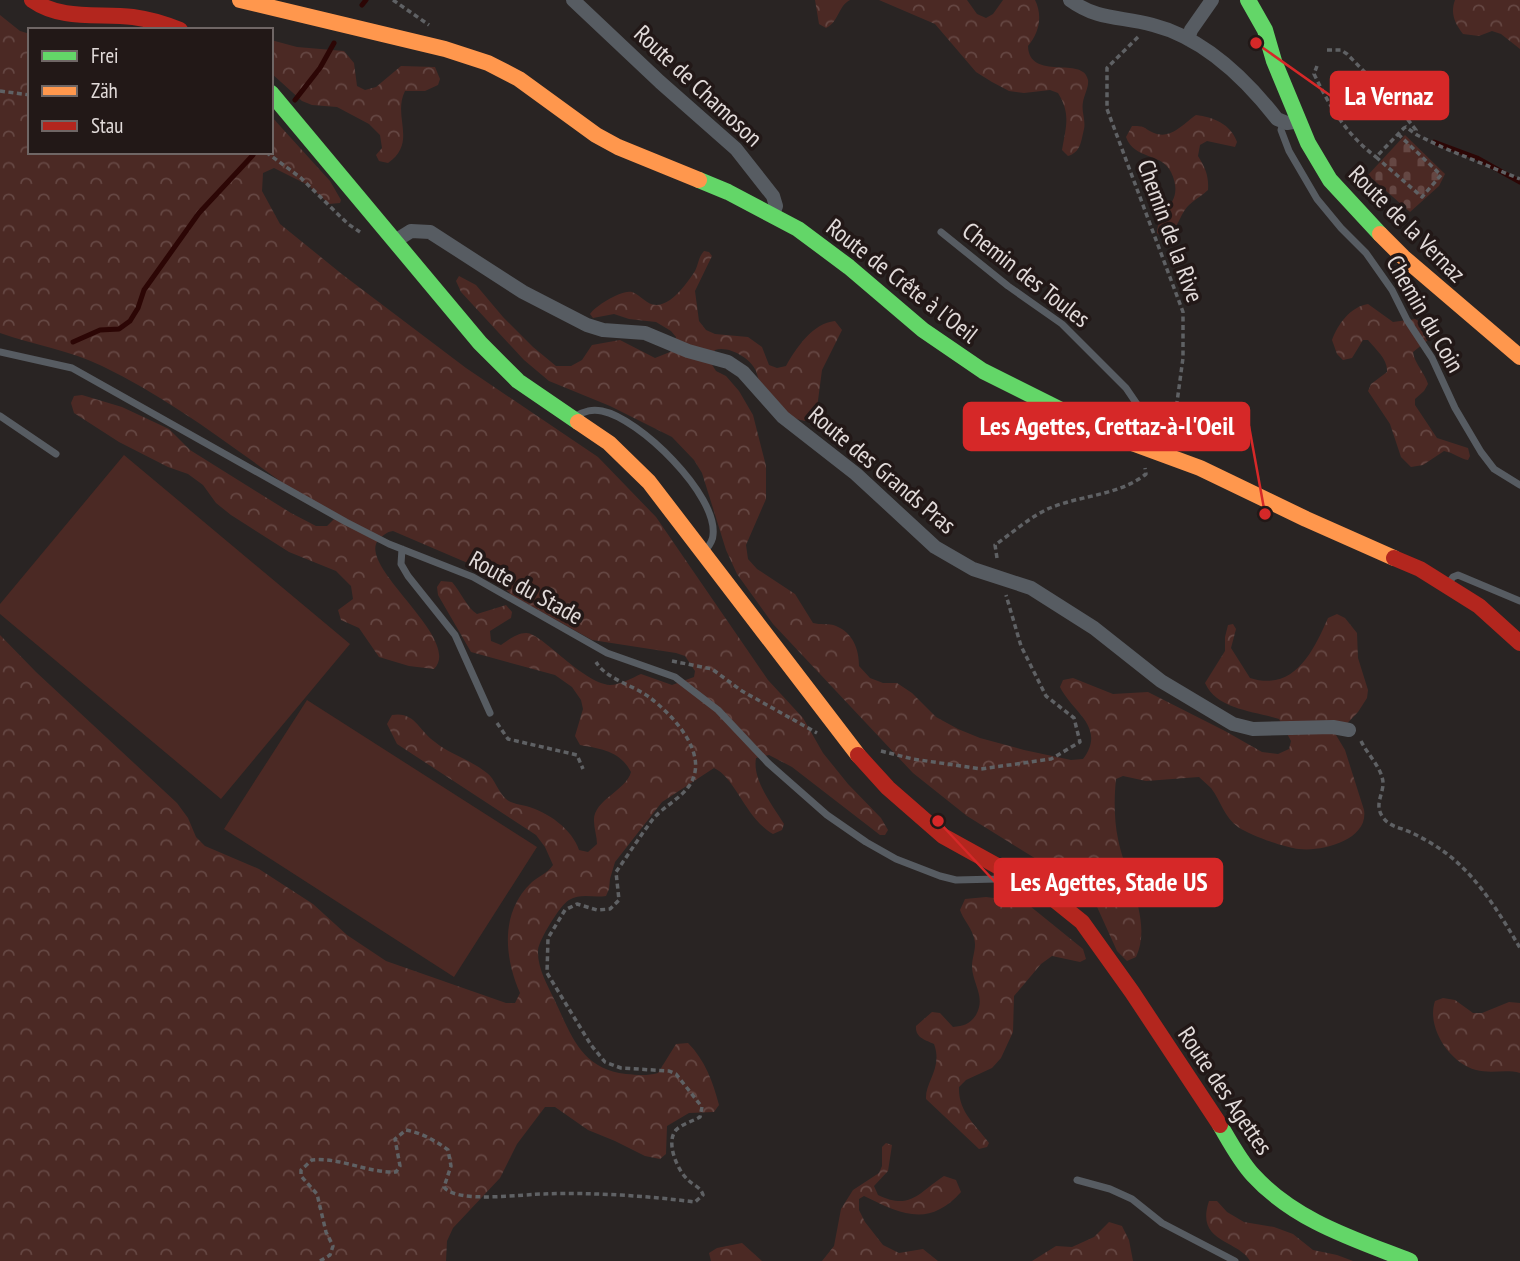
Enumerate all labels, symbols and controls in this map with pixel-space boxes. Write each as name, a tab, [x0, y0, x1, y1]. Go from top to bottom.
street label: Route de Chamoson	[628, 18, 769, 153]
legend	[28, 28, 273, 154]
text: Frei	[91, 42, 119, 69]
callout: La Vernaz	[1331, 72, 1448, 119]
text: Zäh	[91, 77, 118, 104]
text: La Vernaz	[1345, 79, 1434, 112]
text: Stau	[91, 112, 123, 139]
street label: Chemin de la Rive	[1130, 155, 1211, 306]
street label: Route de la Vernaz	[1342, 159, 1472, 289]
street label: Route de Crête à l'Oeil	[820, 212, 985, 350]
street label: Chemin des Toules	[956, 215, 1096, 334]
street label: Chemin du Coin	[1379, 250, 1471, 378]
street label: Route des Grands Pras	[802, 399, 962, 540]
callout: Les Agettes, Crettaz-à-l'Oeil	[964, 403, 1249, 450]
text: Les Agettes, Crettaz-à-l'Oeil	[980, 409, 1235, 442]
street label: Route du Stade	[464, 544, 589, 632]
callout: Les Agettes, Stade US	[995, 859, 1222, 906]
text: Les Agettes, Stade US	[1010, 865, 1208, 898]
street label: Route des Agettes	[1171, 1021, 1280, 1161]

